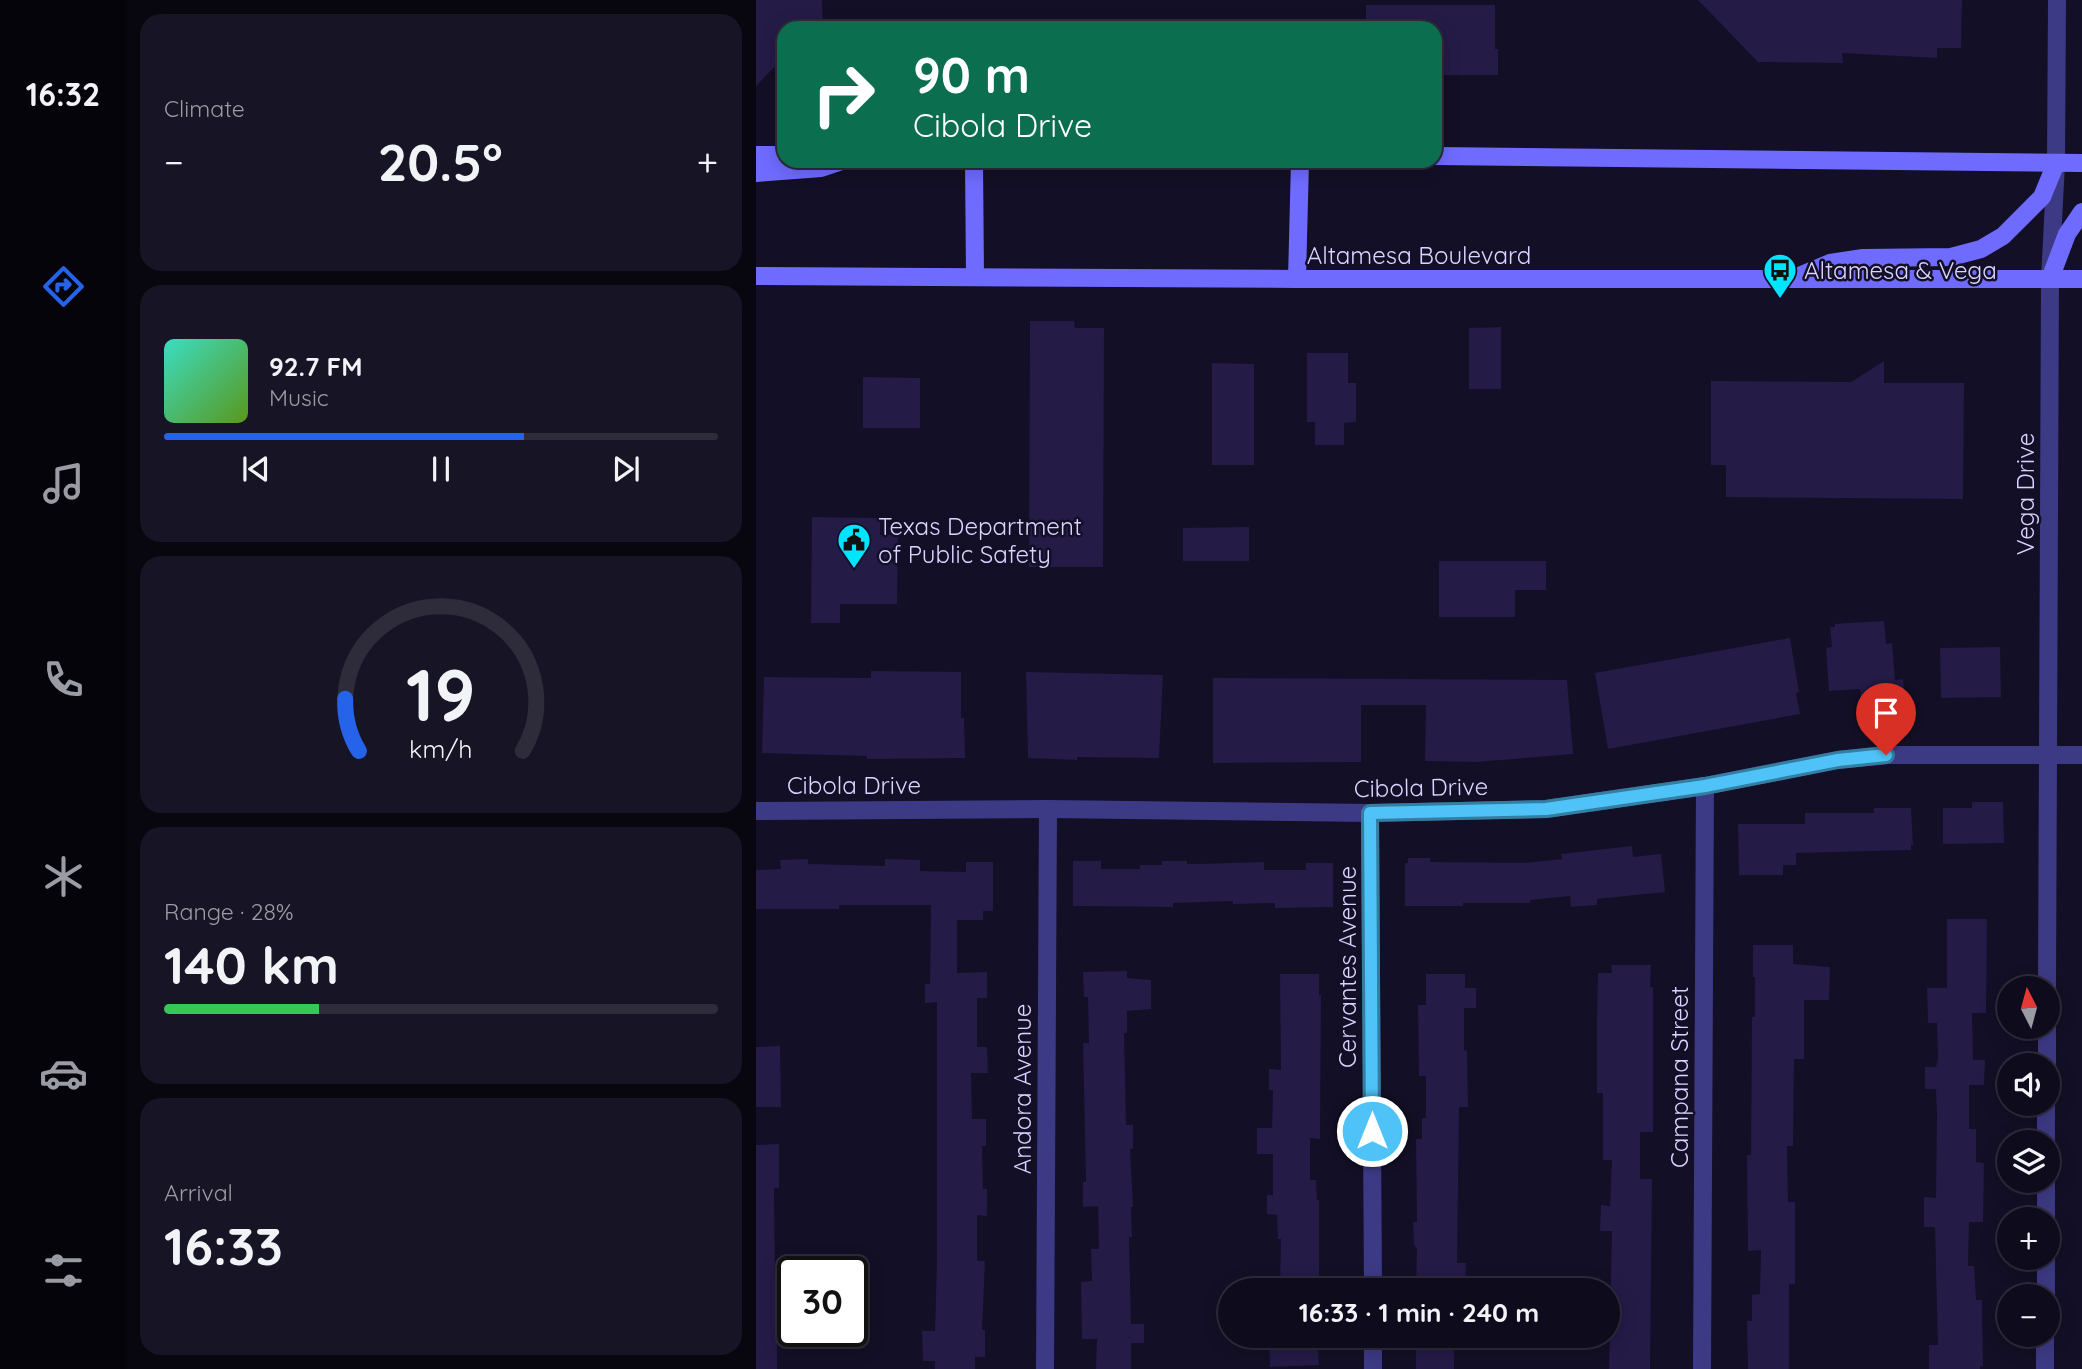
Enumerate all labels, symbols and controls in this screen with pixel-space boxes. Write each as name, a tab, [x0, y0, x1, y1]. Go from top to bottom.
text: 90 m	[913, 44, 1030, 105]
icon: right	[798, 49, 889, 140]
text: 16:32	[26, 74, 100, 114]
text: Climate	[164, 94, 245, 123]
text: Cibola Drive	[913, 105, 1092, 145]
text: 20.5°	[378, 129, 503, 194]
text: −	[164, 138, 184, 186]
text: +	[697, 138, 718, 186]
street label: Altamesa Boulevard	[1307, 240, 1531, 270]
bus stop icon: Altamesa & Vega	[1761, 251, 1799, 300]
place label: Altamesa & Vega	[1804, 255, 1997, 285]
icon: directions	[39, 262, 88, 311]
text: 92.7 FM	[269, 350, 363, 383]
text: Music	[269, 383, 329, 412]
street label: Vega Drive	[2010, 433, 2040, 555]
icon: previous	[237, 450, 275, 488]
icon: pause	[422, 450, 460, 488]
icon: next	[607, 450, 645, 488]
icon: music	[39, 459, 88, 508]
place label: Texas Department of Public Safety	[878, 511, 1082, 569]
public building icon: Texas Department of Public Safety	[835, 521, 873, 570]
text: 19	[406, 648, 476, 739]
icon: phone	[39, 655, 88, 704]
pin	[1856, 683, 1916, 755]
icon: arrive	[1867, 694, 1905, 732]
text: km/h	[409, 732, 473, 763]
street label: Cibola Drive	[787, 770, 921, 800]
street label: Cibola Drive	[1354, 771, 1488, 803]
icon: climate	[39, 852, 88, 901]
street label: Cervantes Avenue	[1332, 866, 1362, 1068]
text: Range · 28%	[164, 897, 294, 926]
text: 140 km	[164, 932, 339, 997]
north arrow	[1997, 976, 2060, 1040]
map controls	[1997, 976, 2060, 1347]
street label: Campana Street	[1664, 986, 1694, 1168]
street label: Andora Avenue	[1007, 1004, 1037, 1174]
icon: car	[39, 1049, 88, 1098]
button: sound	[1997, 1053, 2060, 1116]
position arrow	[1335, 1094, 1409, 1168]
button: layers	[1997, 1130, 2060, 1193]
text: Arrival	[164, 1178, 233, 1207]
button: +	[1997, 1207, 2060, 1270]
text: 16:33	[164, 1213, 283, 1278]
icon: filters	[39, 1246, 88, 1295]
speed limit sign: 30	[777, 1256, 868, 1347]
button: −	[1997, 1284, 2060, 1347]
text: 16:33 · 1 min · 240 m	[1299, 1296, 1539, 1329]

